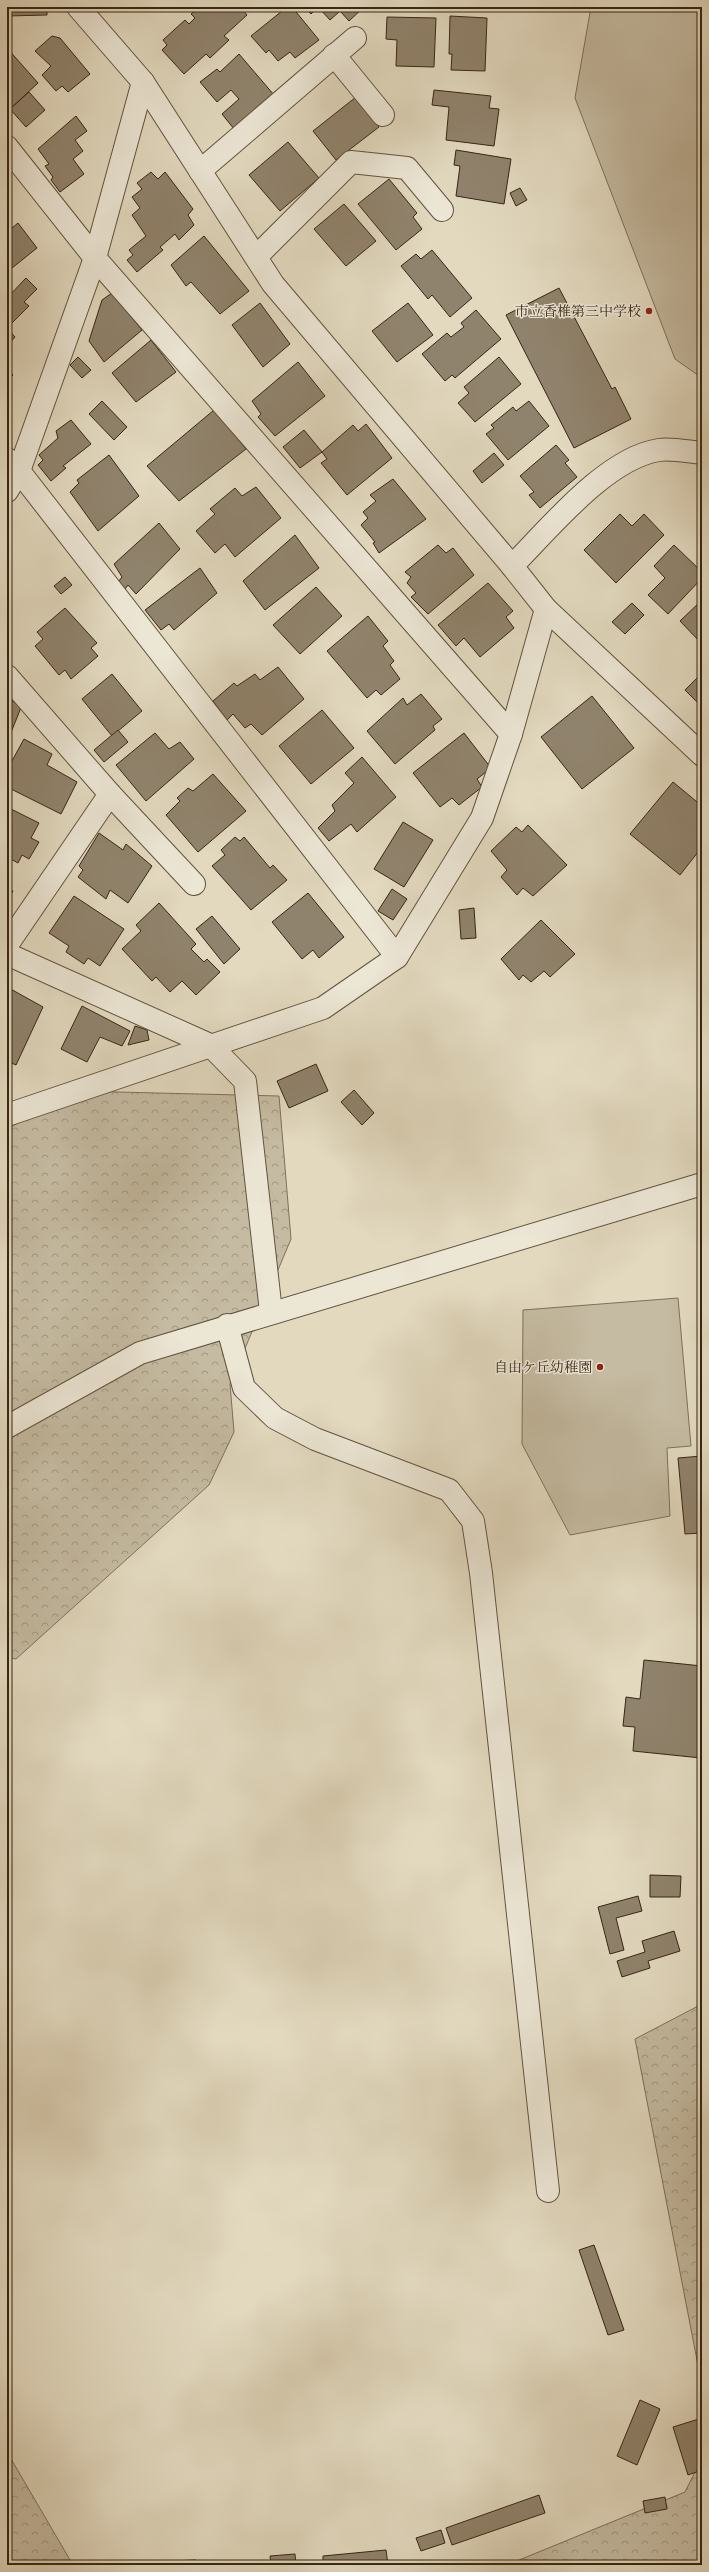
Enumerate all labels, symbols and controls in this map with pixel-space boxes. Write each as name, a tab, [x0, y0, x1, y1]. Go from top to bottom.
place label: 市立香椎第三中学校	[515, 303, 641, 322]
marker: 市立香椎第三中学校	[644, 306, 654, 316]
place label: 自由ケ丘幼稚園	[494, 1359, 592, 1378]
marker: 自由ケ丘幼稚園	[595, 1362, 605, 1372]

